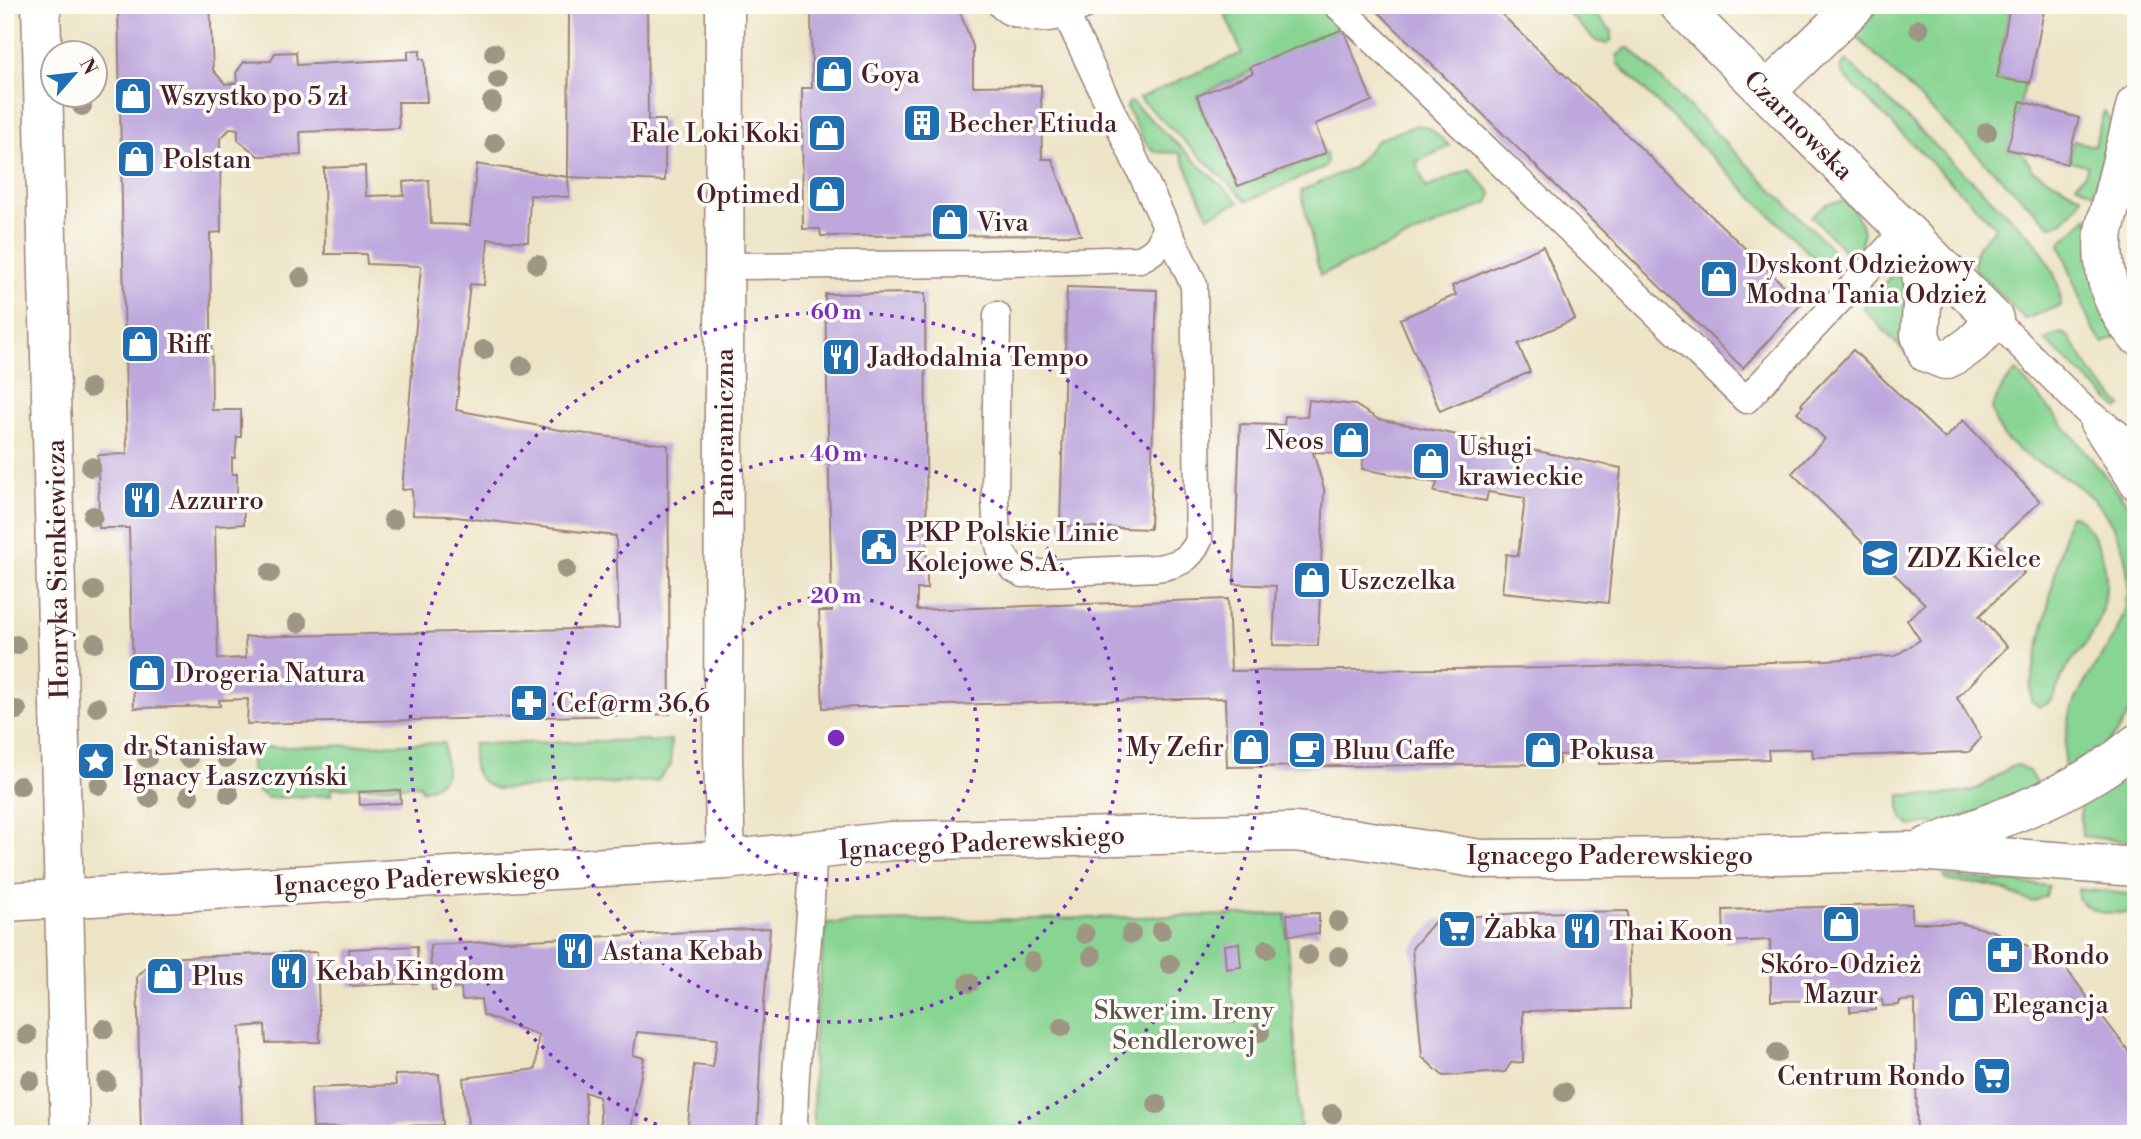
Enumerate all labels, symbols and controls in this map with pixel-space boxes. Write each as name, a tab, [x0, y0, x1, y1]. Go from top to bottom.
north arrow	[38, 38, 108, 108]
shop icon: Goya	[813, 53, 855, 95]
text: N	[74, 54, 102, 79]
place label: Goya	[861, 59, 921, 91]
street label: Czarnowska	[1737, 64, 1860, 188]
shop icon: Wszystko po 5 zł	[112, 75, 154, 117]
place label: Wszystko po 5 zł	[159, 81, 348, 113]
building icon: Becher Etiuda	[901, 102, 943, 144]
place label: Becher Etiuda	[948, 108, 1118, 140]
shop icon: Fale Loki Koki	[806, 112, 848, 154]
place label: Fale Loki Koki	[630, 118, 800, 150]
shop icon: Polstan	[115, 138, 157, 180]
place label: Polstan	[163, 144, 251, 176]
shop icon: Optimed	[806, 173, 848, 215]
place label: Optimed	[696, 179, 800, 211]
shop icon: Viva	[929, 201, 971, 243]
place label: Viva	[976, 207, 1030, 239]
place label: Dyskont Odzieżowy Modna Tania Odzież	[1746, 249, 1987, 311]
shop icon: Dyskont Odzieżowy Modna Tania Odzież	[1698, 258, 1740, 300]
text: 60 m	[811, 300, 861, 326]
shop icon: Riff	[119, 323, 161, 365]
place label: Riff	[167, 329, 212, 361]
restaurant icon: Jadłodalnia Tempo	[820, 336, 862, 378]
place label: Jadłodalnia Tempo	[867, 342, 1089, 374]
street label: Panoramiczna	[709, 347, 741, 518]
shop icon: Neos	[1330, 419, 1372, 461]
place label: Neos	[1266, 425, 1324, 457]
place label: Usługi krawieckie	[1458, 431, 1584, 493]
street label: Henryka Sienkiewicza	[40, 438, 76, 699]
shop icon: Usługi krawieckie	[1410, 440, 1452, 482]
text: 40 m	[810, 442, 862, 468]
restaurant icon: Azzurro	[121, 479, 163, 521]
place label: Azzurro	[168, 485, 264, 517]
place label: PKP Polskie Linie Kolejowe S.A.	[906, 517, 1119, 579]
public building icon: PKP Polskie Linie Kolejowe S.A.	[858, 526, 900, 568]
school or university icon: ZDZ Kielce	[1859, 537, 1901, 579]
place label: ZDZ Kielce	[1907, 543, 2041, 575]
shop icon: Uszczelka	[1291, 559, 1333, 601]
place label: Uszczelka	[1339, 565, 1457, 597]
text: 20 m	[811, 584, 861, 610]
shop icon: Drogeria Natura	[126, 652, 168, 694]
place label: Drogeria Natura	[174, 658, 366, 690]
pharmacy icon: Cef@rm 36,6	[508, 682, 550, 724]
place label: Cef@rm 36,6	[556, 688, 710, 720]
centre of rings	[824, 726, 848, 750]
shop icon: My Zefir	[1230, 726, 1272, 768]
cafe icon: Bluu Caffe	[1286, 729, 1328, 771]
shop icon: Pokusa	[1522, 729, 1564, 771]
place label: dr Stanisław Ignacy Łaszczyński	[123, 731, 348, 793]
place label: My Zefir	[1126, 732, 1224, 764]
place label: Bluu Caffe	[1333, 735, 1455, 767]
place label: Pokusa	[1570, 735, 1655, 767]
place icon: dr Stanisław Ignacy Łaszczyński	[75, 740, 117, 782]
street label: Ignacego Paderewskiego	[838, 820, 1126, 866]
street label: Ignacego Paderewskiego	[1467, 840, 1753, 872]
street label: Ignacego Paderewskiego	[273, 856, 561, 902]
shop icon: Skóro-Odzież Mazur	[1820, 903, 1862, 945]
supermarket icon: Żabka	[1436, 908, 1478, 950]
restaurant icon: Thai Koon	[1561, 910, 1603, 952]
place label: Żabka	[1484, 913, 1557, 946]
place label: Thai Koon	[1609, 916, 1733, 948]
restaurant icon: Astana Kebab	[554, 930, 596, 972]
pharmacy icon: Rondo	[1984, 934, 2026, 976]
place label: Astana Kebab	[601, 936, 763, 968]
place label: Rondo	[2032, 940, 2109, 972]
place label: Skóro-Odzież Mazur	[1761, 949, 1922, 1011]
restaurant icon: Kebab Kingdom	[268, 950, 310, 992]
shop icon: Plus	[144, 955, 186, 997]
place label: Kebab Kingdom	[316, 956, 505, 988]
place label: Plus	[192, 961, 244, 993]
shop icon: Elegancja	[1945, 983, 1987, 1025]
place label: Elegancja	[1993, 989, 2110, 1021]
park label: Skwer im. Ireny Sendlerowej	[1094, 995, 1275, 1057]
supermarket icon: Centrum Rondo	[1971, 1055, 2013, 1097]
place label: Centrum Rondo	[1777, 1061, 1965, 1093]

